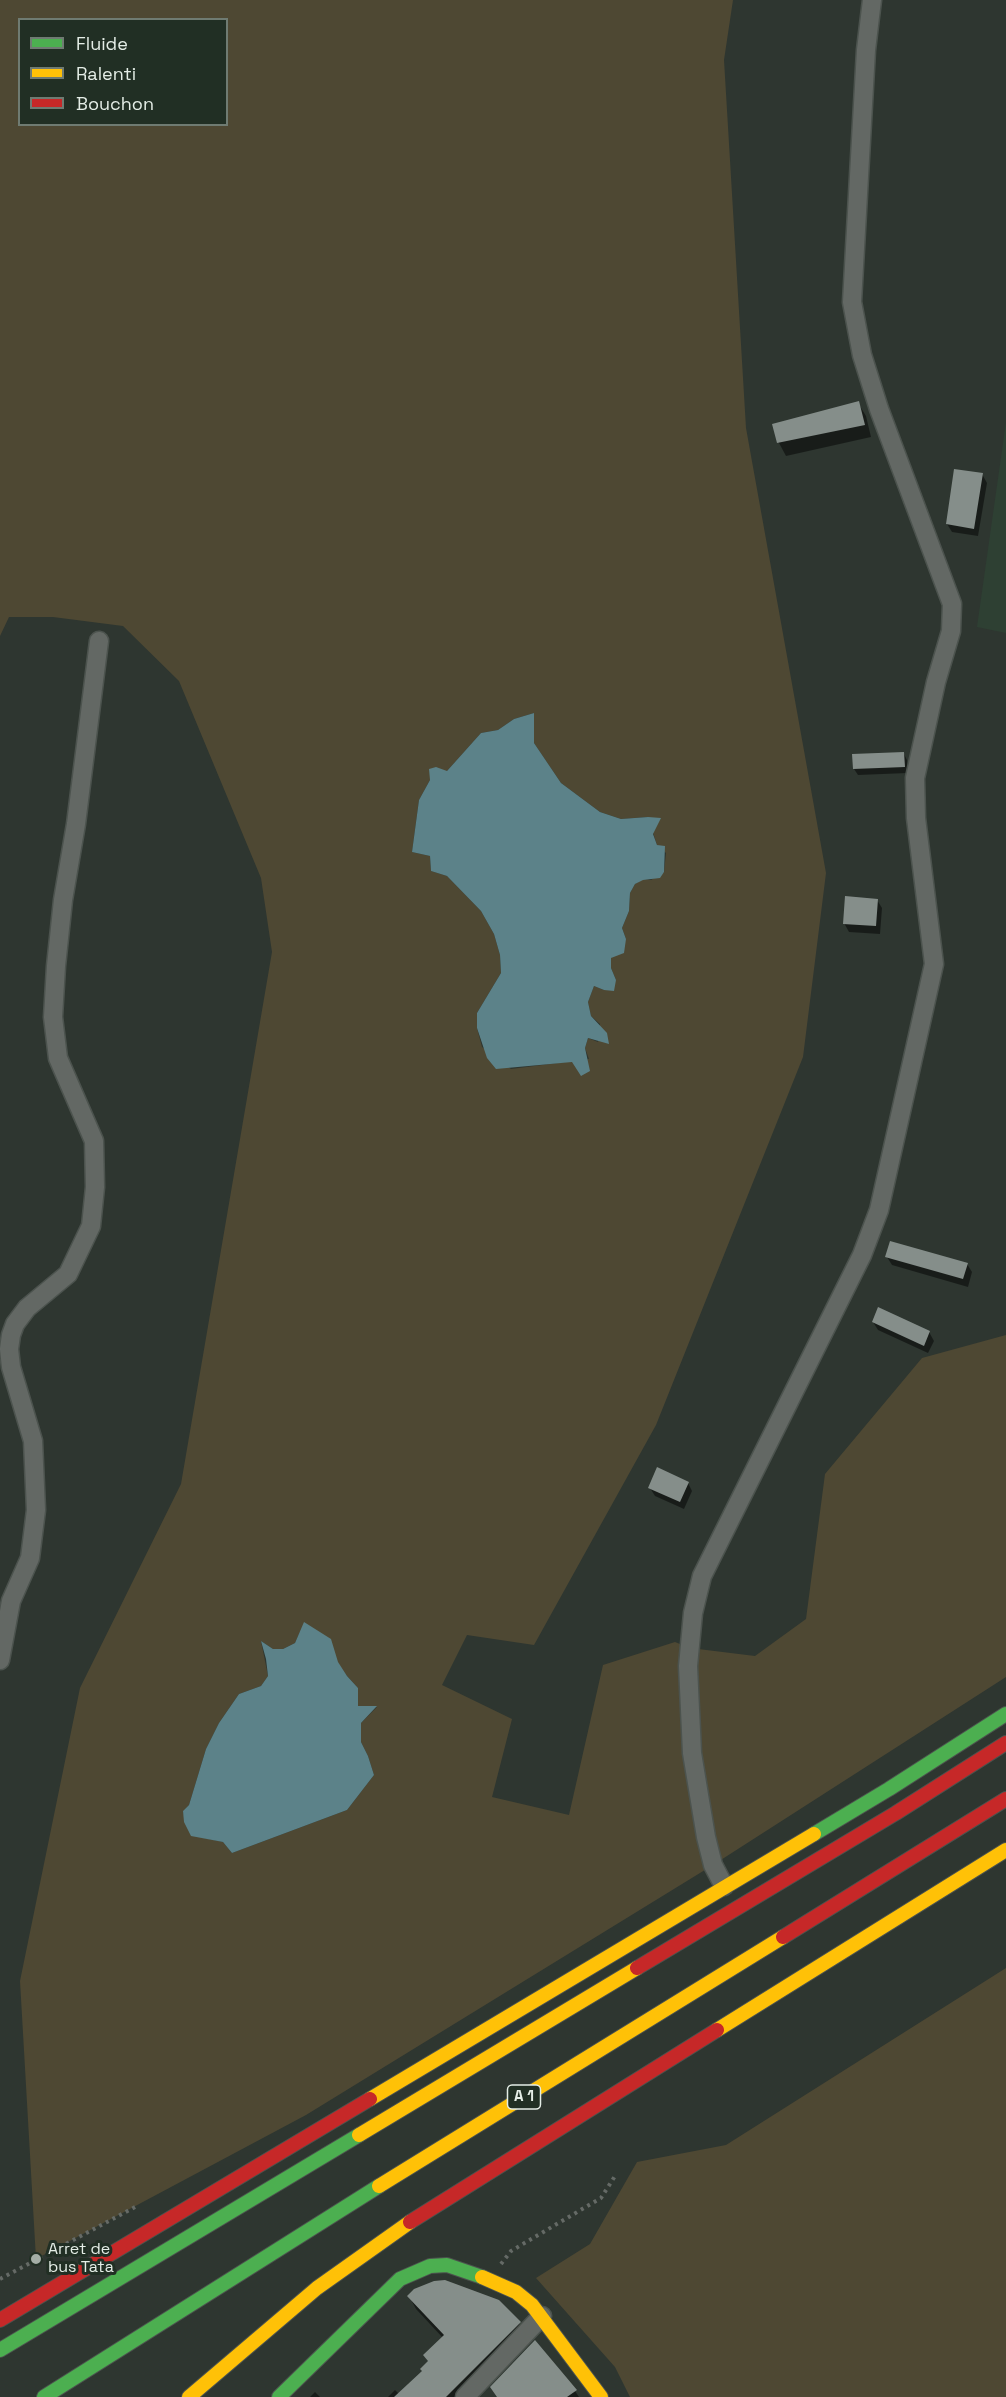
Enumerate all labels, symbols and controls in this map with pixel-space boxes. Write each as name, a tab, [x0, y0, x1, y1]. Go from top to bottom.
legend	[18, 18, 228, 126]
text: Fluide	[76, 32, 128, 55]
text: Ralenti	[76, 62, 136, 85]
text: Bouchon	[76, 92, 154, 115]
road number: A 1	[508, 2085, 540, 2109]
place label: Arret de bus Tata	[48, 2240, 114, 2278]
marker: Arret de bus Tata	[29, 2252, 43, 2266]

